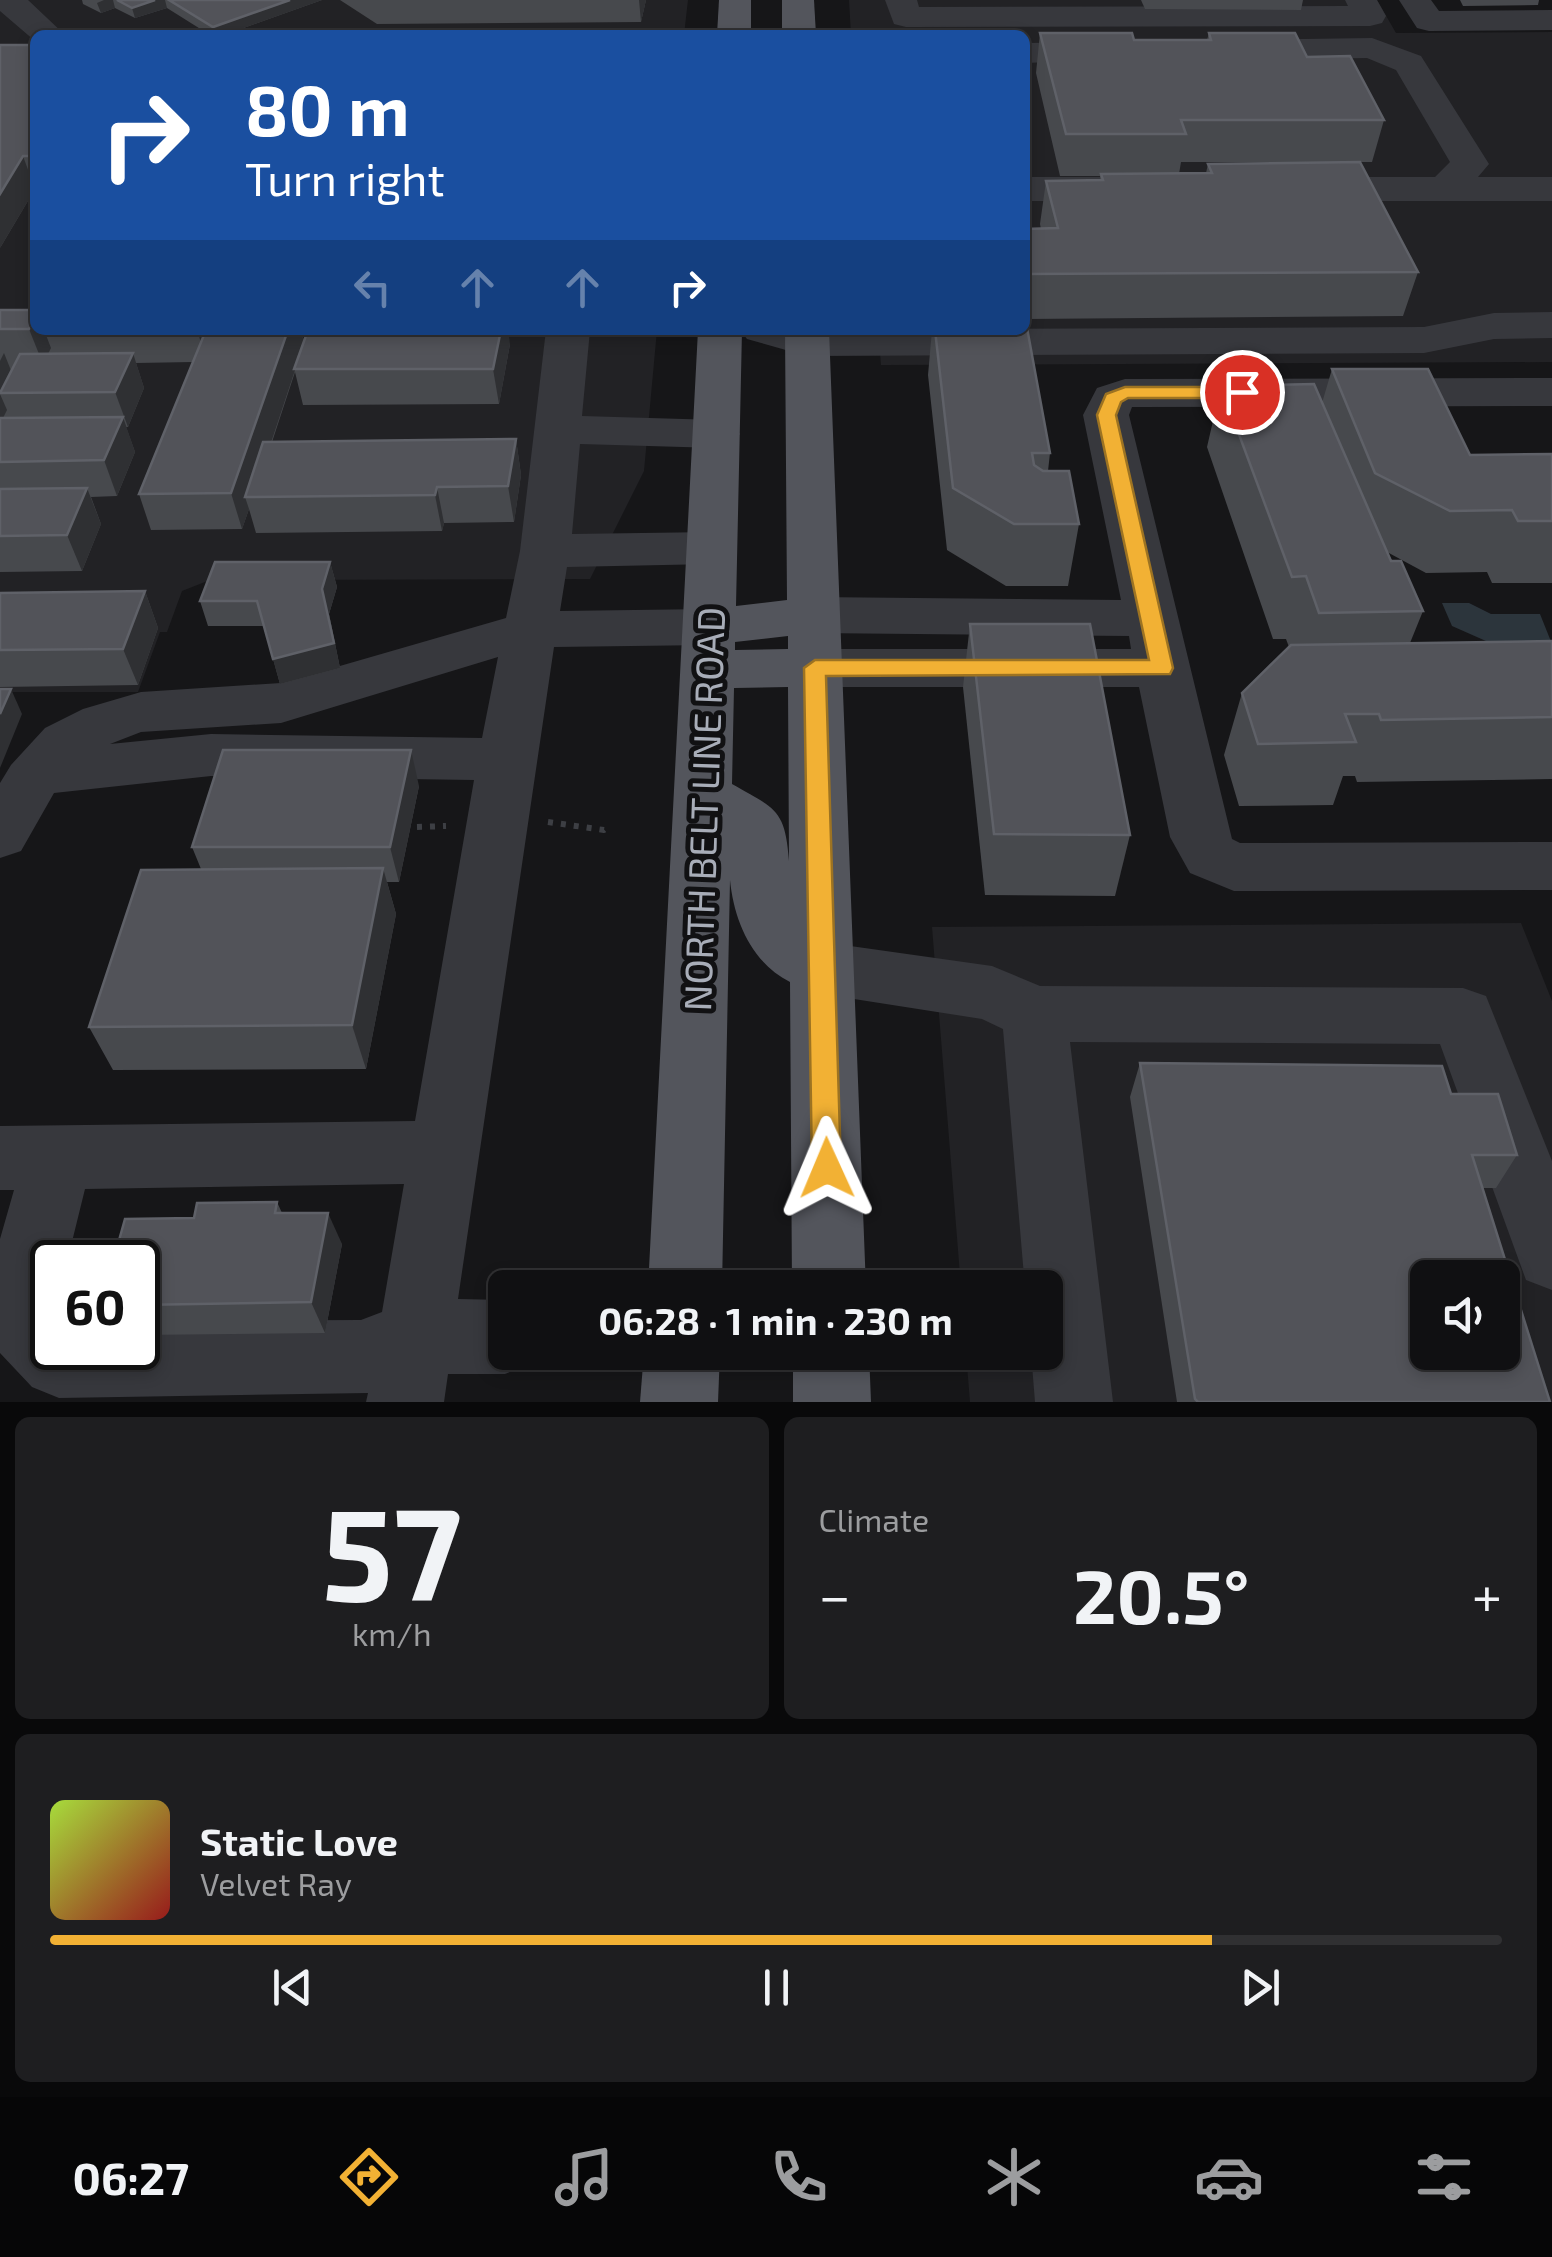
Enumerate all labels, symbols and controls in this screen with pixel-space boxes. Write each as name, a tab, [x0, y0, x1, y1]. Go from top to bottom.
text: 80 m	[245, 66, 410, 150]
icon: right	[80, 70, 210, 200]
text: Turn right	[245, 151, 445, 205]
icon: left	[345, 260, 400, 315]
icon: ahead	[450, 260, 505, 315]
icon: ahead	[555, 260, 610, 315]
icon: right	[660, 260, 715, 315]
pin	[1200, 350, 1285, 435]
icon: arrive	[1215, 365, 1270, 420]
street label: NORTH BELT LINE ROAD	[673, 606, 733, 1012]
position arrow	[775, 1116, 879, 1220]
speed limit sign: 60	[30, 1240, 160, 1370]
map controls	[1410, 1260, 1520, 1370]
button: sound	[1410, 1260, 1520, 1370]
text: 06:28 · 1 min · 230 m	[598, 1297, 953, 1343]
text: 57	[322, 1471, 462, 1627]
text: Climate	[819, 1500, 929, 1538]
text: 20.5°	[1073, 1549, 1249, 1639]
text: −	[819, 1561, 851, 1627]
text: +	[1472, 1561, 1502, 1627]
text: km/h	[352, 1614, 431, 1652]
text: Static Love	[200, 1818, 398, 1864]
text: Velvet Ray	[200, 1864, 352, 1902]
icon: previous	[265, 1960, 320, 2015]
icon: pause	[749, 1960, 804, 2015]
icon: next	[1233, 1960, 1288, 2015]
icon: directions	[334, 2142, 404, 2212]
icon: music	[549, 2142, 619, 2212]
icon: phone	[764, 2142, 834, 2212]
icon: climate	[979, 2142, 1049, 2212]
icon: car	[1194, 2142, 1264, 2212]
icon: filters	[1409, 2142, 1479, 2212]
text: 06:27	[73, 2150, 189, 2204]

